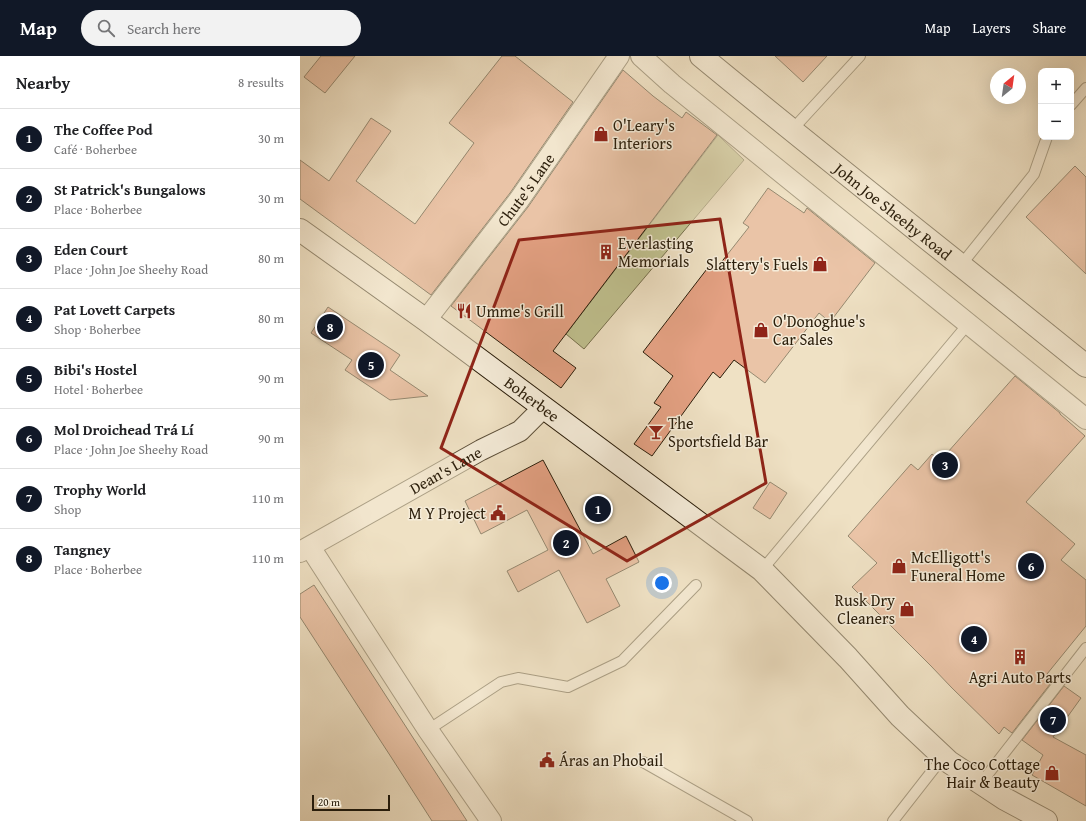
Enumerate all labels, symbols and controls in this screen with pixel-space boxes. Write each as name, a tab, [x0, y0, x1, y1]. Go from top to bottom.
search box	[81, 10, 361, 46]
text: Map	[20, 14, 57, 42]
icon: search	[95, 17, 117, 39]
text: Search here	[127, 18, 201, 39]
text: Map	[925, 18, 951, 38]
text: Layers	[973, 18, 1011, 38]
text: Share	[1033, 18, 1066, 38]
north arrow	[990, 68, 1026, 104]
map controls	[1038, 68, 1074, 140]
button: +	[1038, 68, 1074, 104]
text: Nearby	[16, 70, 70, 95]
text: 8 results	[238, 73, 284, 92]
button: −	[1038, 104, 1074, 140]
place label: O'Leary's Interiors	[613, 113, 675, 155]
text: The Coffee Pod	[54, 119, 153, 140]
shop icon: O'Leary's Interiors	[592, 125, 610, 143]
text: 1	[26, 129, 32, 148]
text: 30 m	[258, 129, 284, 148]
text: Café · Boherbee	[54, 140, 137, 159]
street label: Chute's Lane	[491, 148, 560, 231]
street label: John Joe Sheehy Road	[827, 155, 957, 266]
text: St Patrick's Bungalows	[54, 179, 206, 200]
text: 2	[26, 189, 32, 208]
text: 30 m	[258, 189, 284, 208]
text: Place · Boherbee	[54, 200, 142, 219]
place label: Everlasting Memorials	[618, 231, 693, 273]
text: Eden Court	[54, 239, 128, 260]
building icon: Everlasting Memorials	[597, 243, 615, 261]
text: 3	[26, 249, 32, 268]
text: 80 m	[258, 249, 284, 268]
place label: Slattery's Fuels	[706, 252, 808, 276]
shop icon: Slattery's Fuels	[811, 255, 829, 273]
text: Place · John Joe Sheehy Road	[54, 260, 208, 279]
text: Pat Lovett Carpets	[54, 299, 175, 320]
place label: Umme's Grill	[476, 299, 564, 323]
restaurant icon: Umme's Grill	[455, 302, 473, 320]
text: 4	[26, 309, 32, 328]
text: 80 m	[258, 309, 284, 328]
place label: O'Donoghue's Car Sales	[773, 309, 865, 351]
pin: 8	[317, 312, 343, 342]
text: Shop · Boherbee	[54, 320, 141, 339]
shop icon: O'Donoghue's Car Sales	[752, 321, 770, 339]
pin: 5	[358, 350, 384, 380]
text: Bibi's Hostel	[54, 359, 137, 380]
text: 5	[26, 369, 32, 388]
text: 90 m	[258, 369, 284, 388]
street label: Boherbee	[499, 370, 565, 428]
text: Hotel · Boherbee	[54, 380, 143, 399]
place label: The Sportsfield Bar	[668, 411, 769, 453]
text: Mol Droichead Trá Lí	[54, 419, 194, 440]
bar icon: The Sportsfield Bar	[647, 423, 665, 441]
text: 6	[26, 429, 32, 448]
text: 90 m	[258, 429, 284, 448]
text: Place · John Joe Sheehy Road	[54, 440, 208, 459]
street label: Dean's Lane	[405, 440, 486, 500]
pin: 3	[932, 450, 958, 480]
text: Trophy World	[54, 479, 146, 500]
text: 7	[26, 489, 32, 508]
text: 110 m	[252, 489, 284, 508]
pin: 1	[585, 494, 611, 524]
text: Shop	[54, 500, 81, 519]
place label: M Y Project	[409, 501, 486, 525]
public building icon: M Y Project	[489, 504, 507, 522]
pin: 2	[553, 528, 579, 558]
text: Tangney	[54, 539, 111, 560]
place label: McElligott's Funeral Home	[911, 545, 1005, 587]
text: 8	[26, 549, 32, 568]
text: 110 m	[252, 549, 284, 568]
pin: 6	[1018, 551, 1044, 581]
shop icon: McElligott's Funeral Home	[890, 557, 908, 575]
text: Place · Boherbee	[54, 560, 142, 579]
your location	[652, 573, 672, 593]
place label: Rusk Dry Cleaners	[835, 588, 895, 630]
shop icon: Rusk Dry Cleaners	[898, 600, 916, 618]
pin: 4	[961, 624, 987, 654]
building icon: Agri Auto Parts	[1011, 648, 1029, 666]
place label: Agri Auto Parts	[969, 665, 1071, 689]
pin: 7	[1040, 705, 1066, 735]
place label: Áras an Phobail	[559, 748, 664, 772]
public building icon: Áras an Phobail	[538, 751, 556, 769]
place label: The Coco Cottage Hair & Beauty	[924, 752, 1040, 794]
shop icon: The Coco Cottage Hair & Beauty	[1043, 764, 1061, 782]
scale bar	[312, 793, 390, 812]
text: 20 m	[318, 794, 340, 810]

